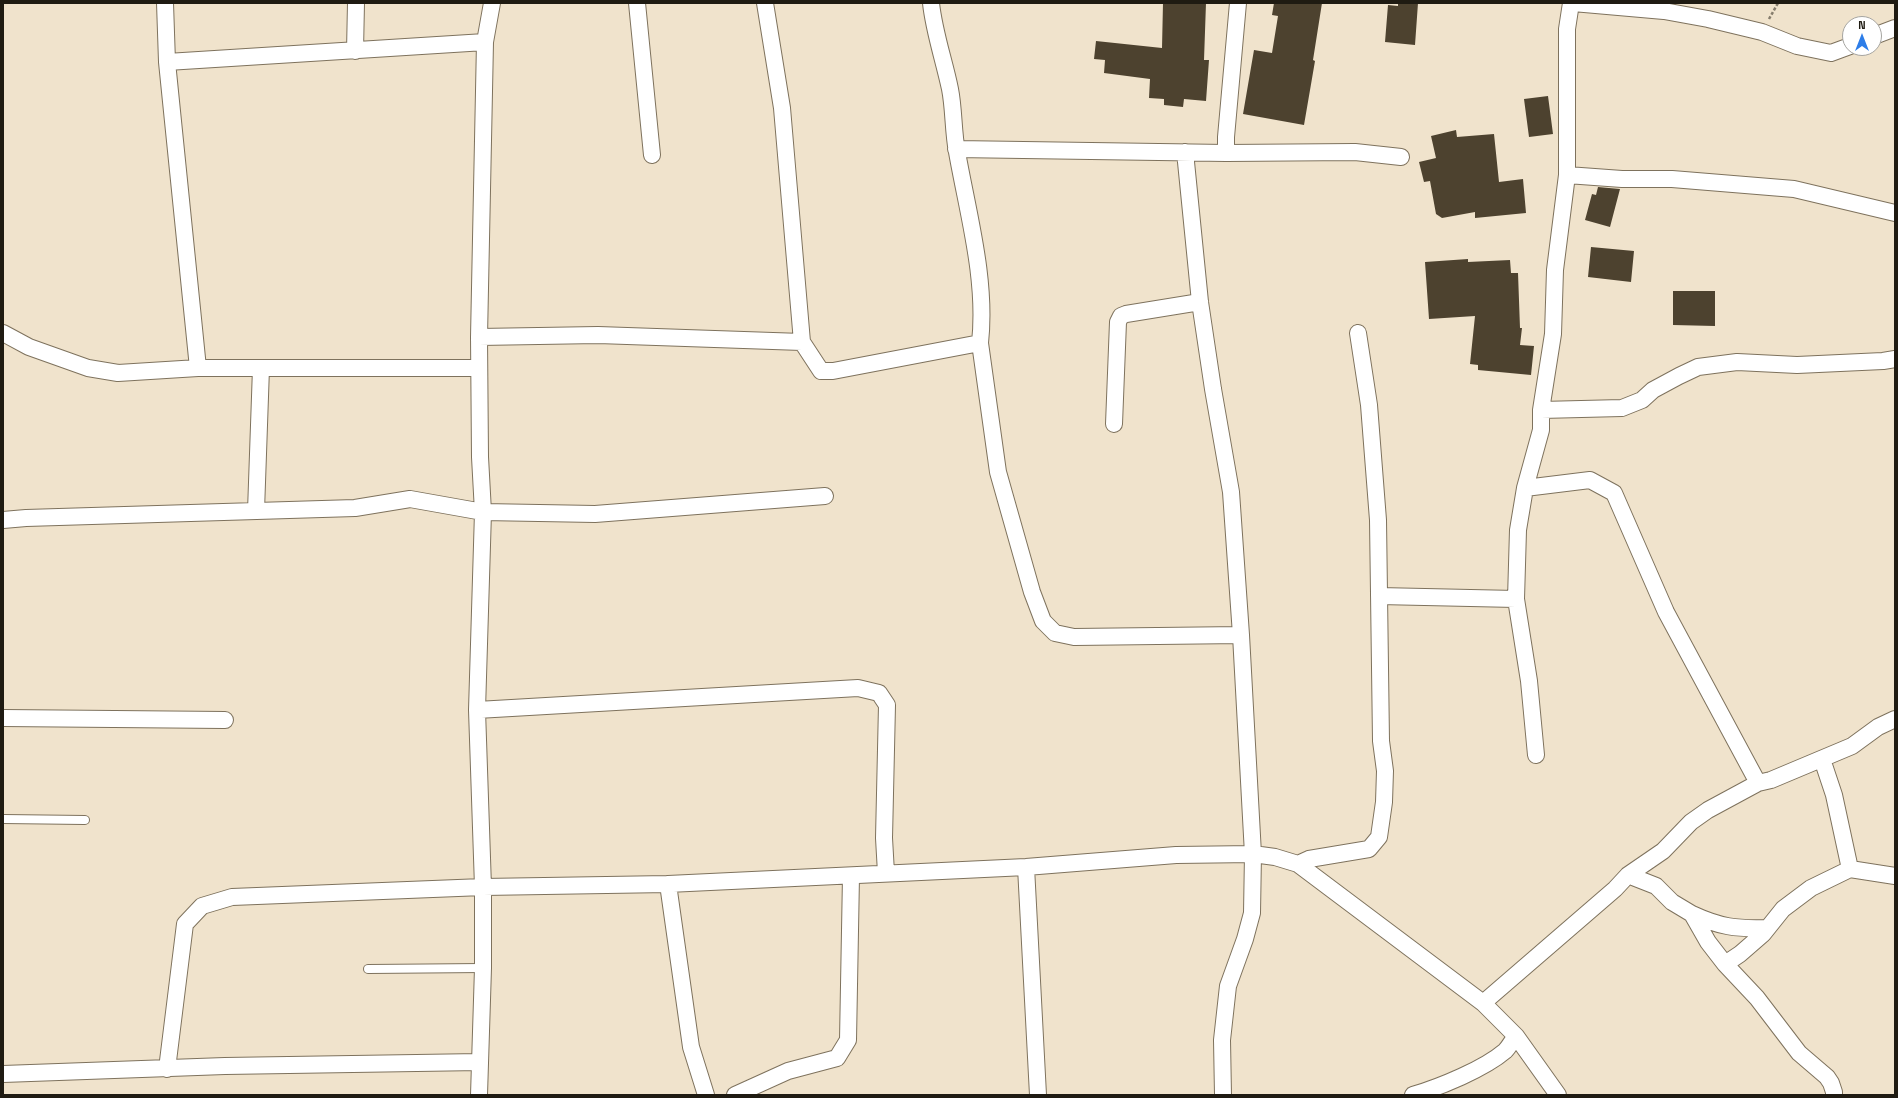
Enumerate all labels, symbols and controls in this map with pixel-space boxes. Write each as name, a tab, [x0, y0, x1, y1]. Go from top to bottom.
north arrow	[1842, 16, 1882, 56]
text: N	[1858, 18, 1866, 32]

